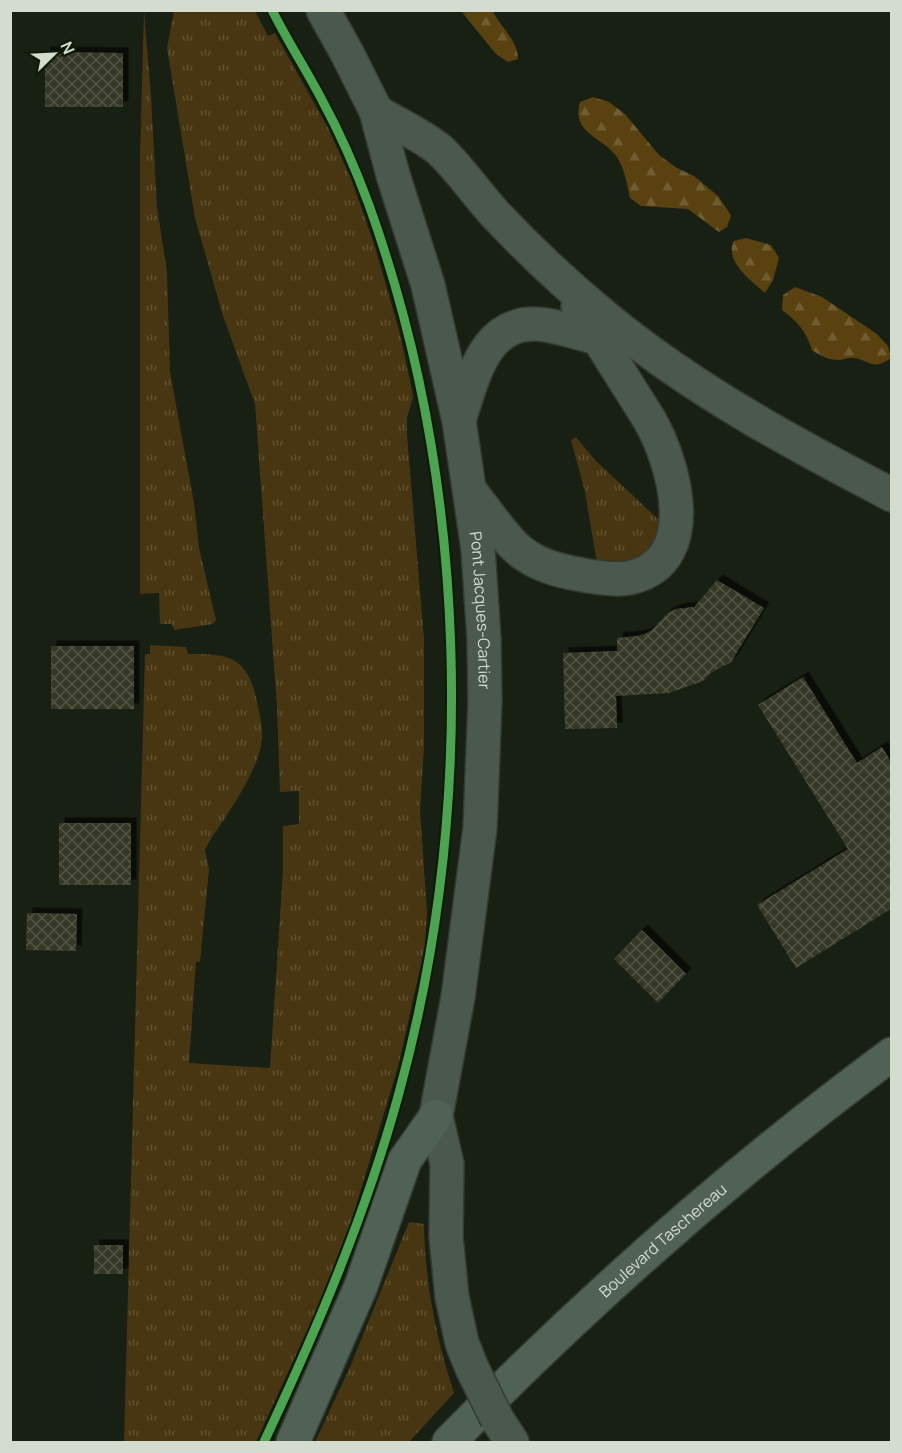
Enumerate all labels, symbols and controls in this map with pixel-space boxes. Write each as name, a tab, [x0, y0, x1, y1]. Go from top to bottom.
north arrow	[24, 24, 84, 84]
text: N	[55, 38, 80, 58]
street label: Pont Jacques-Cartier	[465, 530, 496, 690]
street label: Boulevard Taschereau	[594, 1178, 731, 1302]

